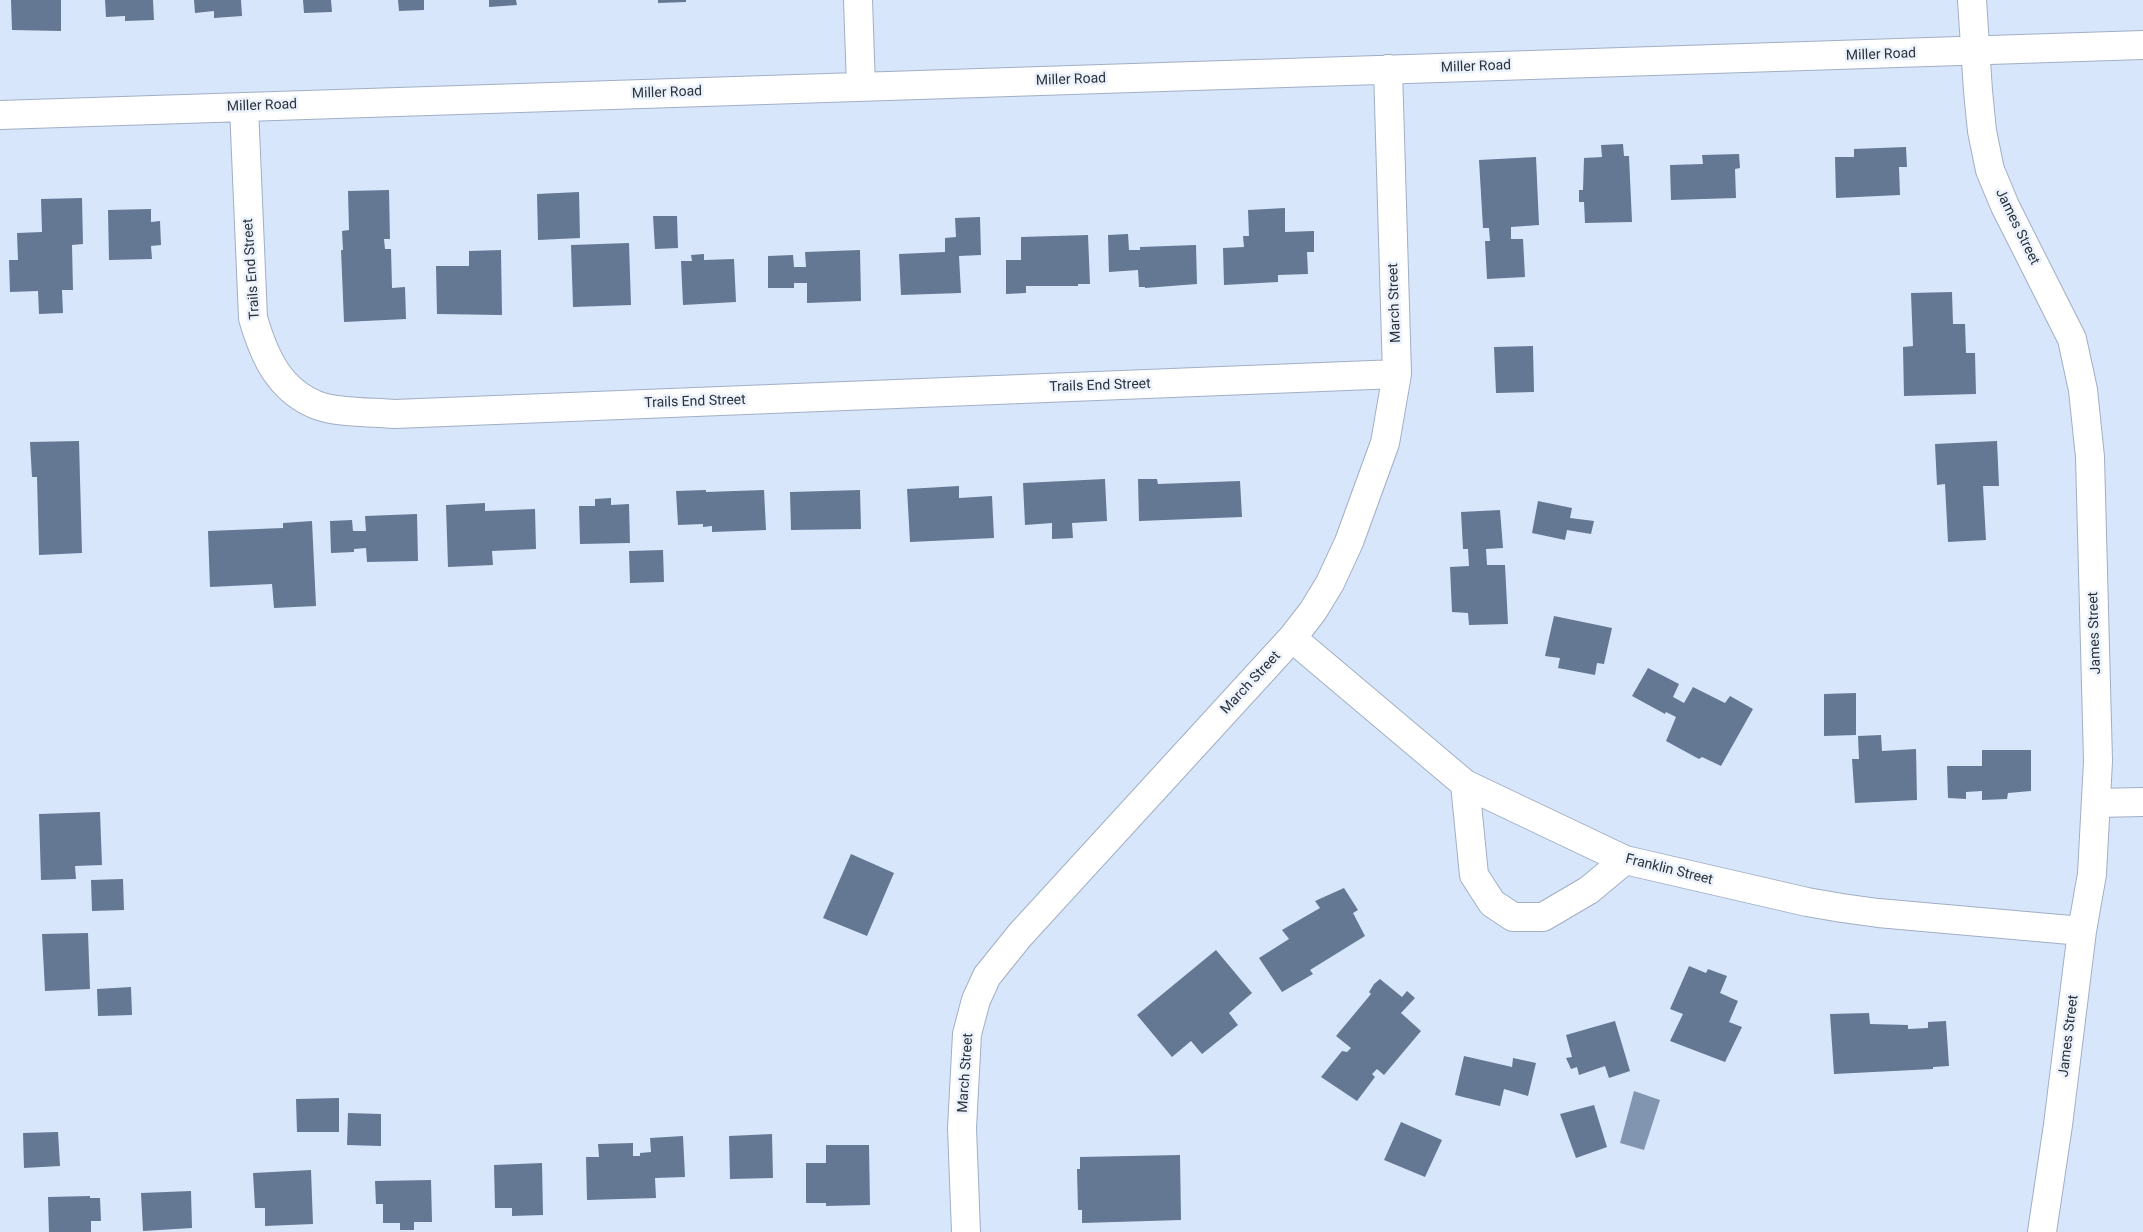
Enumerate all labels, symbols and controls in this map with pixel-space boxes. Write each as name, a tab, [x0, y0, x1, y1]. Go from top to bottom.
street label: Miller Road	[1846, 45, 1916, 65]
street label: Miller Road	[1441, 57, 1511, 77]
street label: Miller Road	[1036, 70, 1106, 90]
street label: Miller Road	[632, 83, 702, 103]
street label: Miller Road	[227, 96, 297, 116]
street label: James Street	[1991, 186, 2043, 268]
street label: Trails End Street	[240, 218, 264, 320]
street label: March Street	[1385, 263, 1405, 343]
street label: Trails End Street	[1049, 376, 1151, 396]
street label: Trails End Street	[644, 392, 746, 412]
street label: James Street	[2085, 591, 2105, 675]
street label: March Street	[1218, 648, 1284, 718]
street label: Franklin Street	[1624, 851, 1714, 889]
street label: James Street	[2056, 994, 2082, 1078]
street label: March Street	[955, 1033, 977, 1113]

